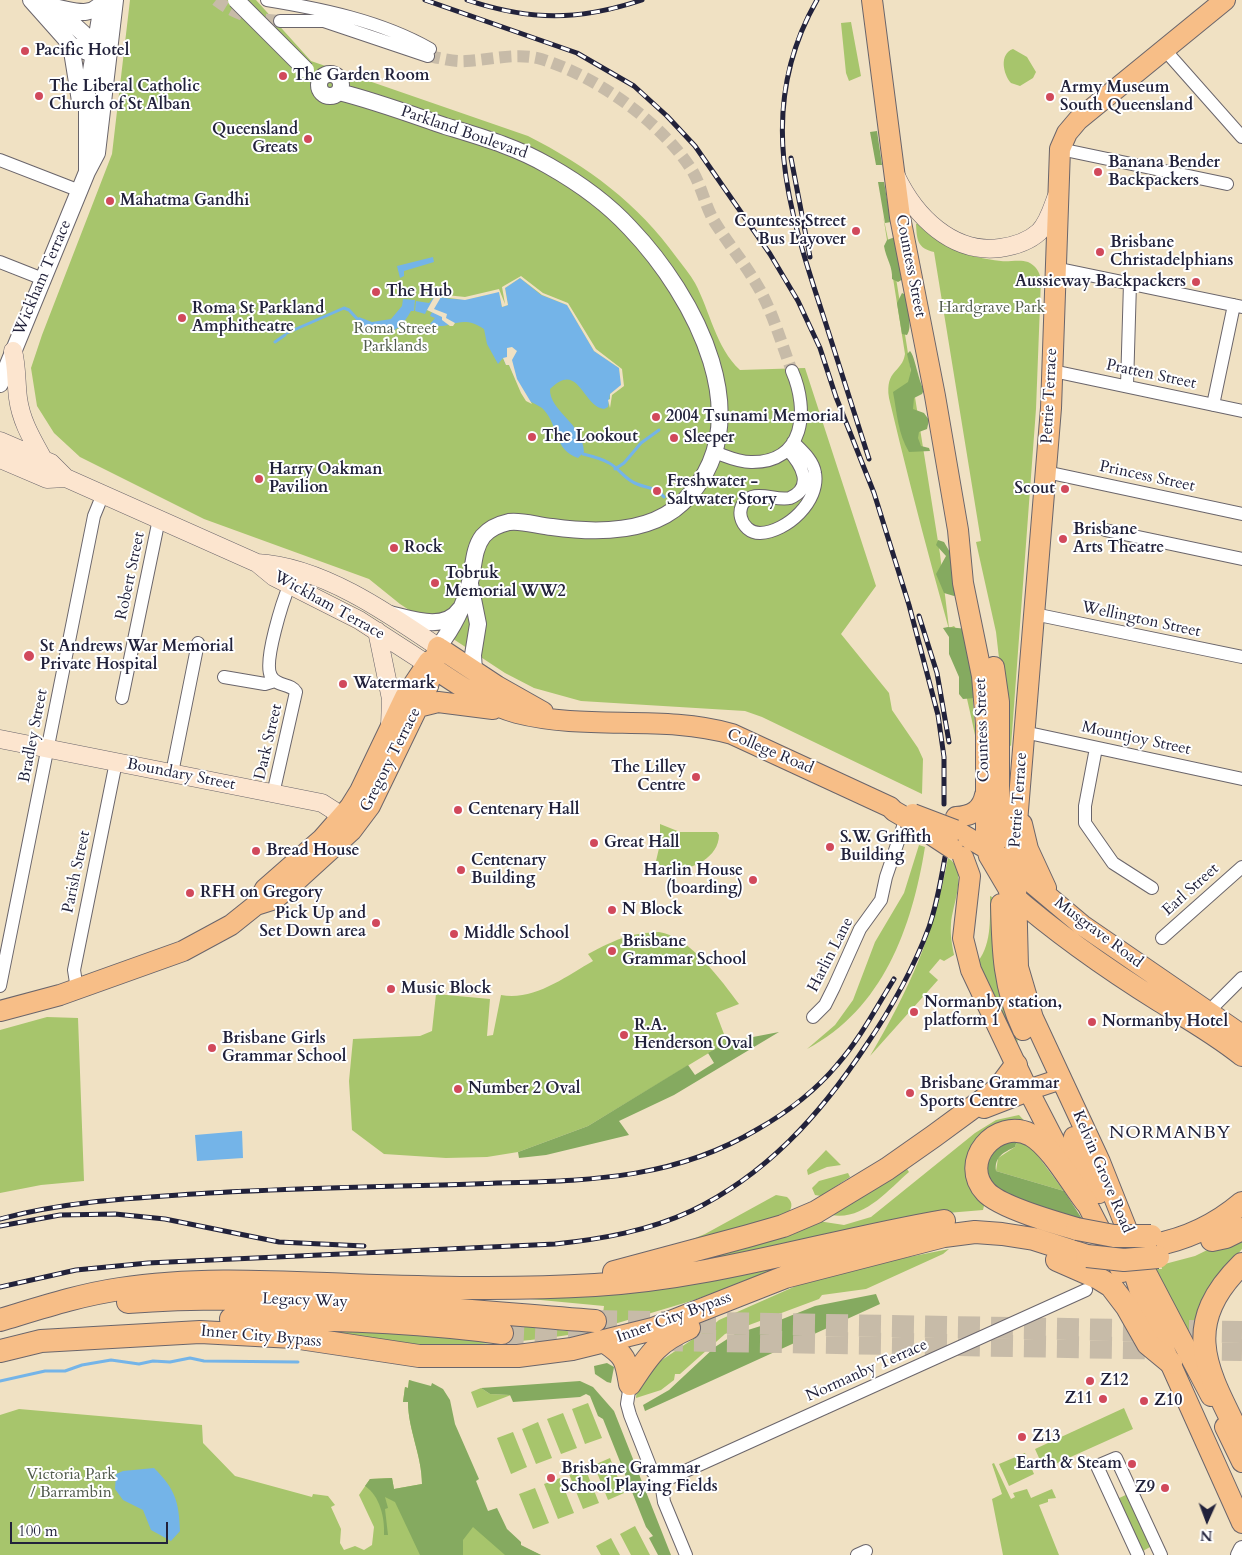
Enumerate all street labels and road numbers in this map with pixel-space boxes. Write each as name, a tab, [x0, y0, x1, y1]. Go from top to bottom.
street label: Parkland Boulevard	[398, 102, 530, 164]
street label: Countess Street	[891, 213, 929, 319]
street label: Wickham Terrace	[10, 217, 76, 339]
street label: Petrie Terrace	[1038, 348, 1062, 444]
street label: Pratten Street	[1104, 356, 1198, 394]
street label: Princess Street	[1098, 458, 1196, 496]
street label: Robert Street	[112, 530, 150, 622]
street label: Wickham Terrace	[270, 568, 388, 644]
street label: Wellington Street	[1080, 598, 1202, 642]
street label: Countess Street	[972, 677, 994, 783]
street label: Bradley Street	[16, 688, 52, 784]
street label: Dark Street	[251, 702, 287, 782]
street label: Gregory Terrace	[357, 705, 425, 815]
street label: Mountjoy Street	[1080, 718, 1192, 760]
street label: College Road	[724, 725, 816, 779]
street label: Petrie Terrace	[1006, 752, 1032, 848]
street label: Boundary Street	[125, 755, 237, 795]
street label: Parish Street	[59, 829, 95, 915]
street label: Earl Street	[1159, 860, 1223, 920]
street label: Musgrave Road	[1050, 894, 1146, 972]
street label: Harlin Lane	[804, 915, 858, 995]
street label: Kelvin Grove Road	[1068, 1108, 1136, 1236]
street label: Inner City Bypass	[614, 1288, 734, 1348]
street label: Legacy Way	[262, 1290, 348, 1312]
street label: Inner City Bypass	[200, 1322, 322, 1352]
street label: Normanby Terrace	[803, 1336, 931, 1406]

